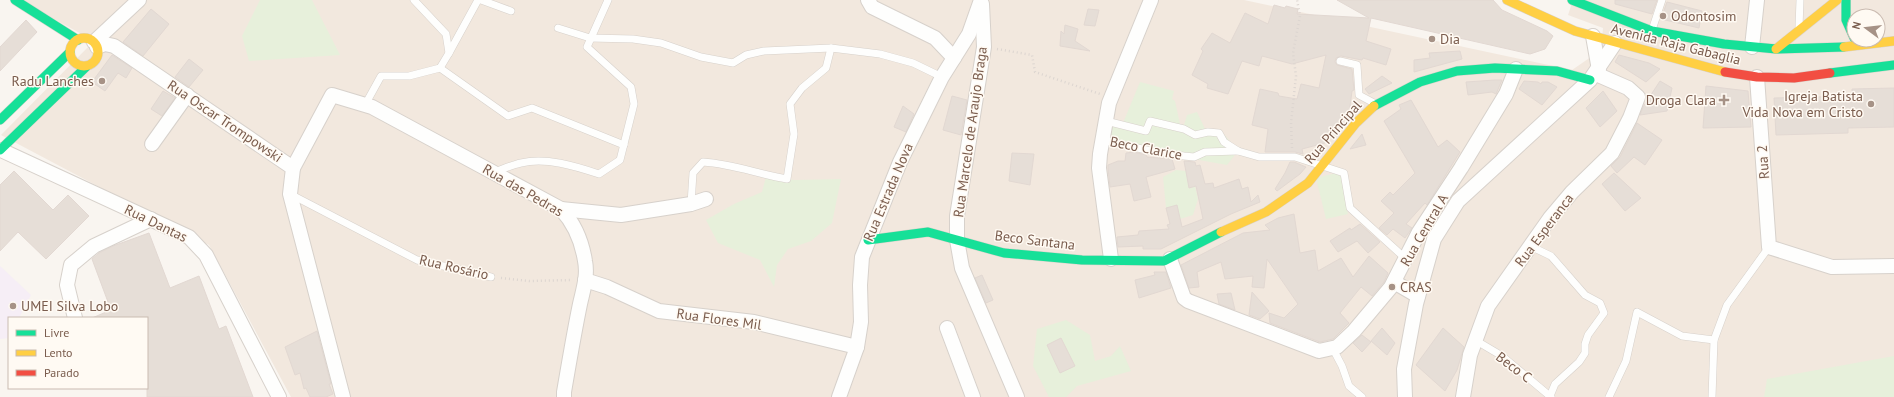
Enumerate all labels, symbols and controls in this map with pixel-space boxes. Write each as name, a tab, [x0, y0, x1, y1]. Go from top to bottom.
place label: Odontosim	[1671, 7, 1736, 25]
north arrow	[1846, 8, 1886, 48]
marker: Odontosim	[1658, 11, 1668, 21]
street label: Avenida Raja Gabaglia	[1609, 19, 1743, 69]
text: N	[1849, 20, 1864, 31]
place label: Dia	[1440, 30, 1460, 48]
marker: Dia	[1427, 34, 1437, 44]
street label: Rua Marcelo de Araujo Braga	[949, 45, 991, 219]
place label: Radu Lanches	[12, 72, 94, 90]
marker: Radu Lanches	[97, 76, 107, 86]
street label: Rua Oscar Trompowski	[164, 76, 286, 166]
place label: Igreja Batista Vida Nova em Cristo	[1741, 87, 1863, 121]
place label: Droga Clara	[1646, 91, 1716, 109]
marker: Droga Clara	[1719, 95, 1729, 105]
street label: Rua Principal	[1300, 96, 1366, 168]
marker: Igreja Batista Vida Nova em Cristo	[1866, 99, 1876, 109]
street label: Beco Clarice	[1108, 132, 1184, 164]
street label: Rua Estrada Nova	[859, 140, 917, 244]
street label: Rua 2	[1753, 144, 1773, 180]
street label: Rua das Pedras	[479, 160, 567, 220]
street label: Rua Central A	[1396, 190, 1452, 269]
street label: Rua Esperanca	[1511, 190, 1577, 270]
street label: Rua Dantas	[122, 200, 190, 246]
street label: Beco Santana	[994, 226, 1076, 254]
street label: Rua Rosário	[418, 250, 490, 284]
place label: CRAS	[1400, 278, 1432, 296]
marker: CRAS	[1387, 282, 1397, 292]
place label: UMEI Silva Lobo	[21, 297, 118, 315]
marker: UMEI Silva Lobo	[8, 301, 18, 311]
street label: Rua Flores Mil	[675, 304, 763, 334]
legend	[8, 317, 148, 389]
text: Livre	[44, 325, 69, 340]
text: Lento	[44, 345, 73, 360]
street label: Beco C	[1492, 348, 1536, 386]
text: Parado	[44, 365, 79, 380]

